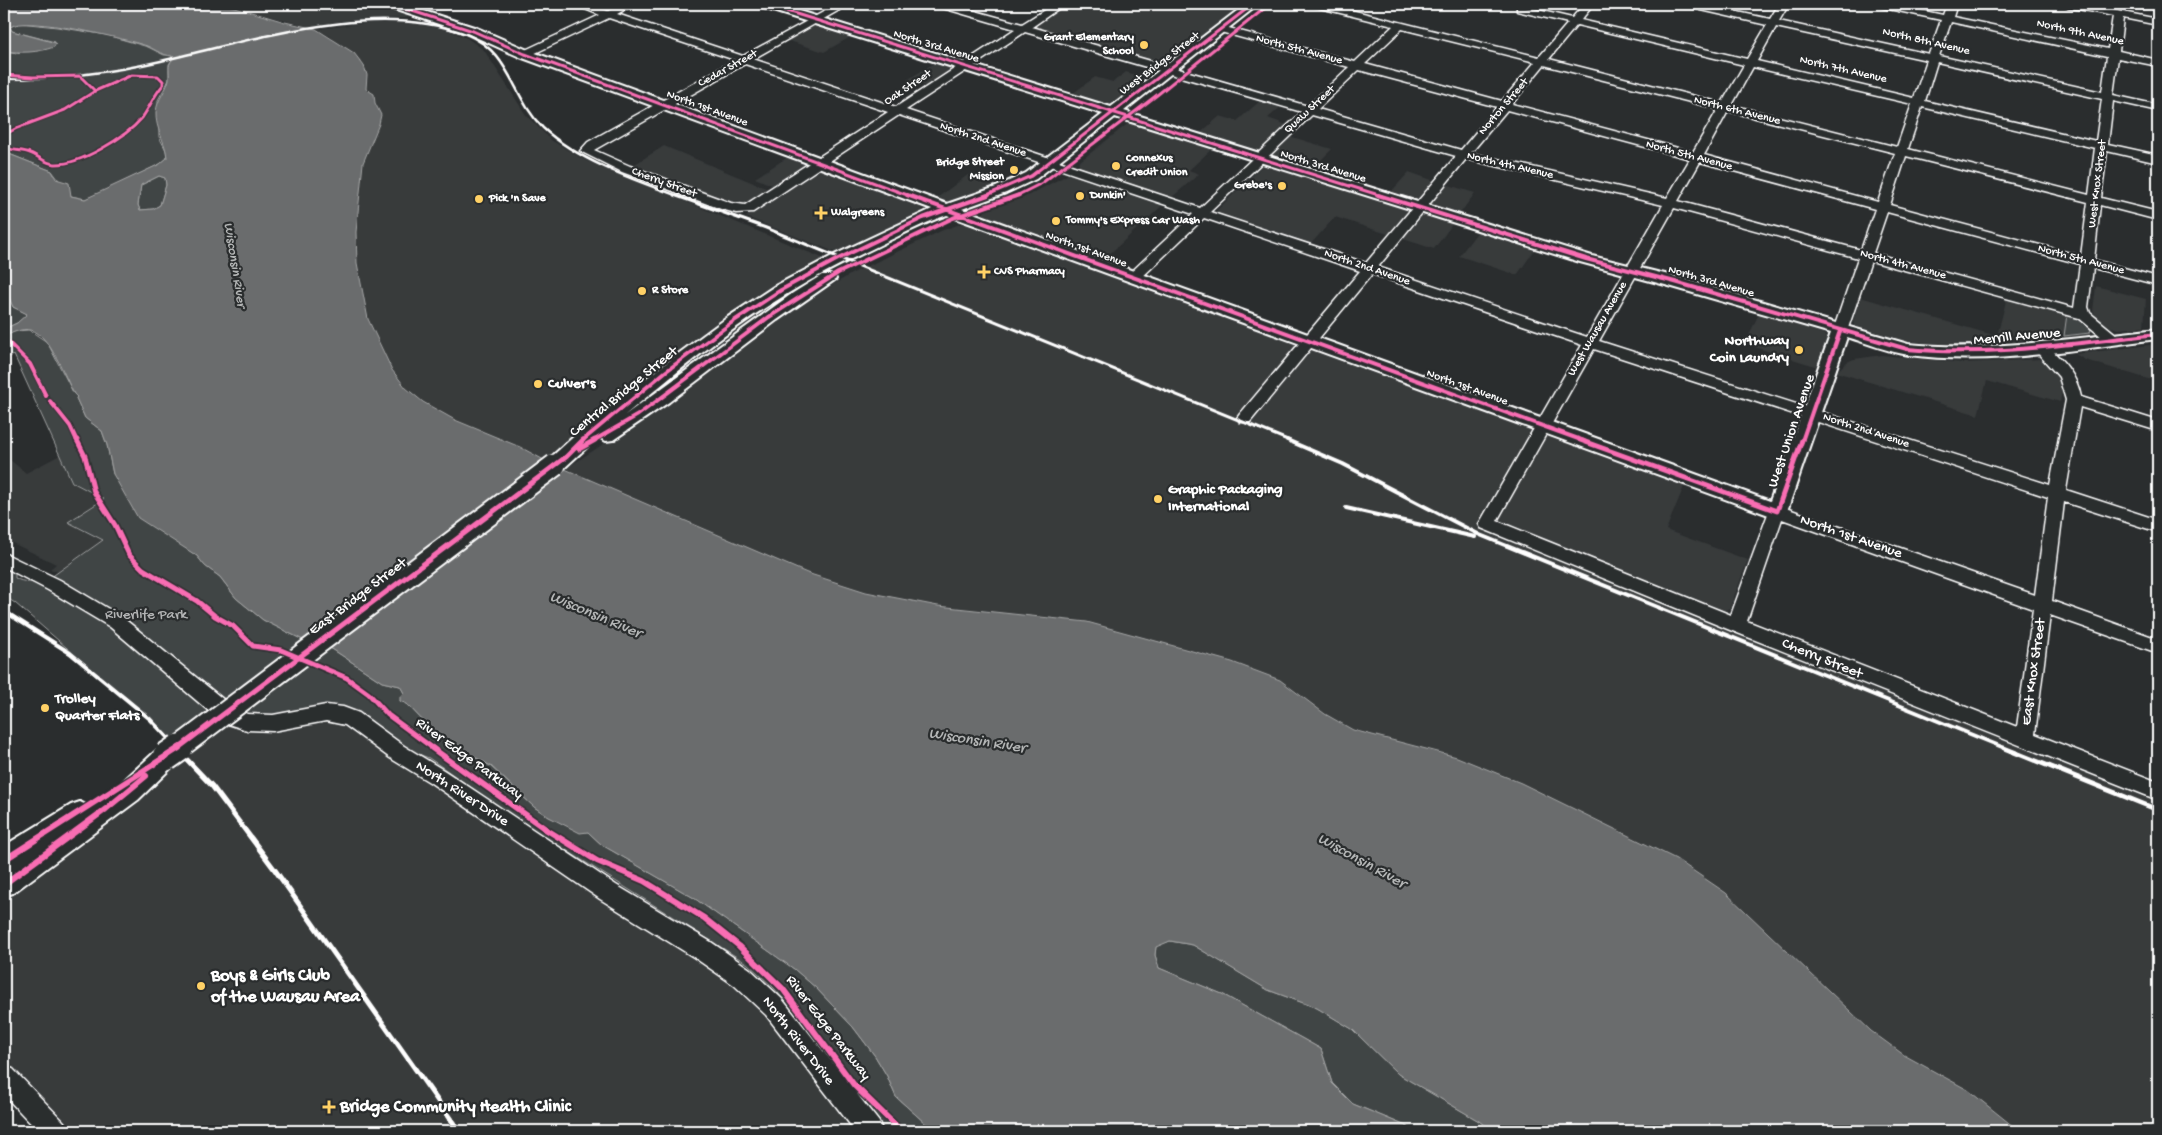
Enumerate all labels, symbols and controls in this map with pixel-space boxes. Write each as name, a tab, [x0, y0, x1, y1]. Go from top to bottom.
street label: North 9th Avenue	[2035, 17, 2126, 49]
street label: North 8th Avenue	[1881, 25, 1972, 59]
street label: North 3rd Avenue	[891, 27, 981, 67]
street label: West Bridge Street	[1117, 29, 1204, 99]
place label: Grant Elementary School	[1044, 31, 1134, 59]
street label: North 5th Avenue	[1254, 32, 1345, 68]
marker: Grant Elementary School	[1138, 39, 1150, 51]
street label: Cedar Street	[696, 46, 761, 91]
street label: North 7th Avenue	[1798, 53, 1889, 87]
street label: Oak Street	[882, 66, 935, 109]
street label: Norton Street	[1476, 75, 1533, 138]
street label: Quaw Street	[1282, 82, 1339, 137]
street label: North 1st Avenue	[664, 88, 750, 130]
street label: North 6th Avenue	[1692, 93, 1783, 129]
street label: North 2nd Avenue	[938, 119, 1029, 161]
street label: North 5th Avenue	[1644, 138, 1735, 174]
street label: West Knox Street	[2086, 138, 2110, 229]
street label: North 3rd Avenue	[1278, 147, 1368, 187]
street label: North 4th Avenue	[1465, 149, 1555, 183]
place label: Connexus Credit Union	[1125, 152, 1188, 180]
place label: Bridge Street Mission	[935, 156, 1005, 184]
marker: Connexus Credit Union	[1110, 160, 1122, 172]
marker: Bridge Street Mission	[1008, 164, 1020, 176]
street label: Cherry Street	[629, 165, 700, 202]
place label: Grebe's	[1234, 179, 1273, 193]
marker: Grebe's	[1276, 180, 1288, 192]
place label: Dunkin'	[1089, 189, 1126, 203]
marker: Dunkin'	[1074, 190, 1086, 202]
place label: Pick 'n Save	[488, 192, 547, 206]
marker: Pick 'n Save	[473, 193, 485, 205]
place label: Walgreens	[830, 206, 885, 220]
marker: Walgreens	[815, 207, 827, 219]
place label: Tommy's Express Car Wash	[1065, 214, 1200, 228]
marker: Tommy's Express Car Wash	[1050, 215, 1062, 227]
water label: Wisconsin River	[219, 221, 250, 312]
street label: North 1st Avenue	[1043, 229, 1129, 271]
street label: North 5th Avenue	[2036, 242, 2127, 278]
street label: North 2nd Avenue	[1322, 247, 1413, 290]
street label: North 4th Avenue	[1858, 247, 1948, 283]
street label: North 3rd Avenue	[1666, 263, 1756, 301]
place label: CVS Pharmacy	[993, 265, 1065, 279]
marker: CVS Pharmacy	[978, 266, 990, 278]
street label: West Wausau Avenue	[1565, 279, 1631, 379]
place label: R Store	[651, 284, 689, 298]
marker: R Store	[636, 285, 648, 297]
street label: Merrill Avenue	[1973, 324, 2062, 350]
place label: Northway Coin Laundry	[1709, 332, 1790, 367]
street label: Central Bridge Street	[566, 342, 683, 441]
marker: Northway Coin Laundry	[1793, 344, 1805, 356]
street label: North 1st Avenue	[1424, 367, 1510, 409]
street label: West Union Avenue	[1764, 372, 1820, 490]
place label: Culver's	[547, 375, 597, 393]
marker: Culver's	[532, 378, 544, 390]
street label: North 2nd Avenue	[1821, 410, 1912, 452]
place label: Graphic Packaging International	[1168, 481, 1283, 516]
marker: Graphic Packaging International	[1152, 493, 1164, 505]
street label: North 1st Avenue	[1797, 511, 1905, 563]
street label: East Bridge Street	[306, 553, 412, 640]
water label: Wisconsin River	[546, 588, 647, 645]
park label: Riverlife Park	[105, 606, 188, 624]
street label: East Knox Street	[2018, 616, 2051, 726]
street label: Cherry Street	[1779, 635, 1867, 684]
place label: Trolley Quarter Flats	[54, 690, 141, 725]
marker: Trolley Quarter Flats	[39, 702, 51, 714]
street label: River Edge Parkway	[412, 714, 527, 804]
water label: Wisconsin River	[927, 725, 1030, 760]
street label: North River Drive	[412, 757, 512, 831]
water label: Wisconsin River	[1314, 830, 1411, 896]
place label: Boys & Girls Club of the Wausau Area	[210, 966, 361, 1008]
street label: River Edge Parkway	[781, 972, 875, 1085]
marker: Boys & Girls Club of the Wausau Area	[195, 980, 207, 992]
street label: North River Drive	[758, 993, 838, 1089]
place label: Bridge Community Health Clinic	[339, 1097, 572, 1118]
marker: Bridge Community Health Clinic	[322, 1100, 336, 1114]

